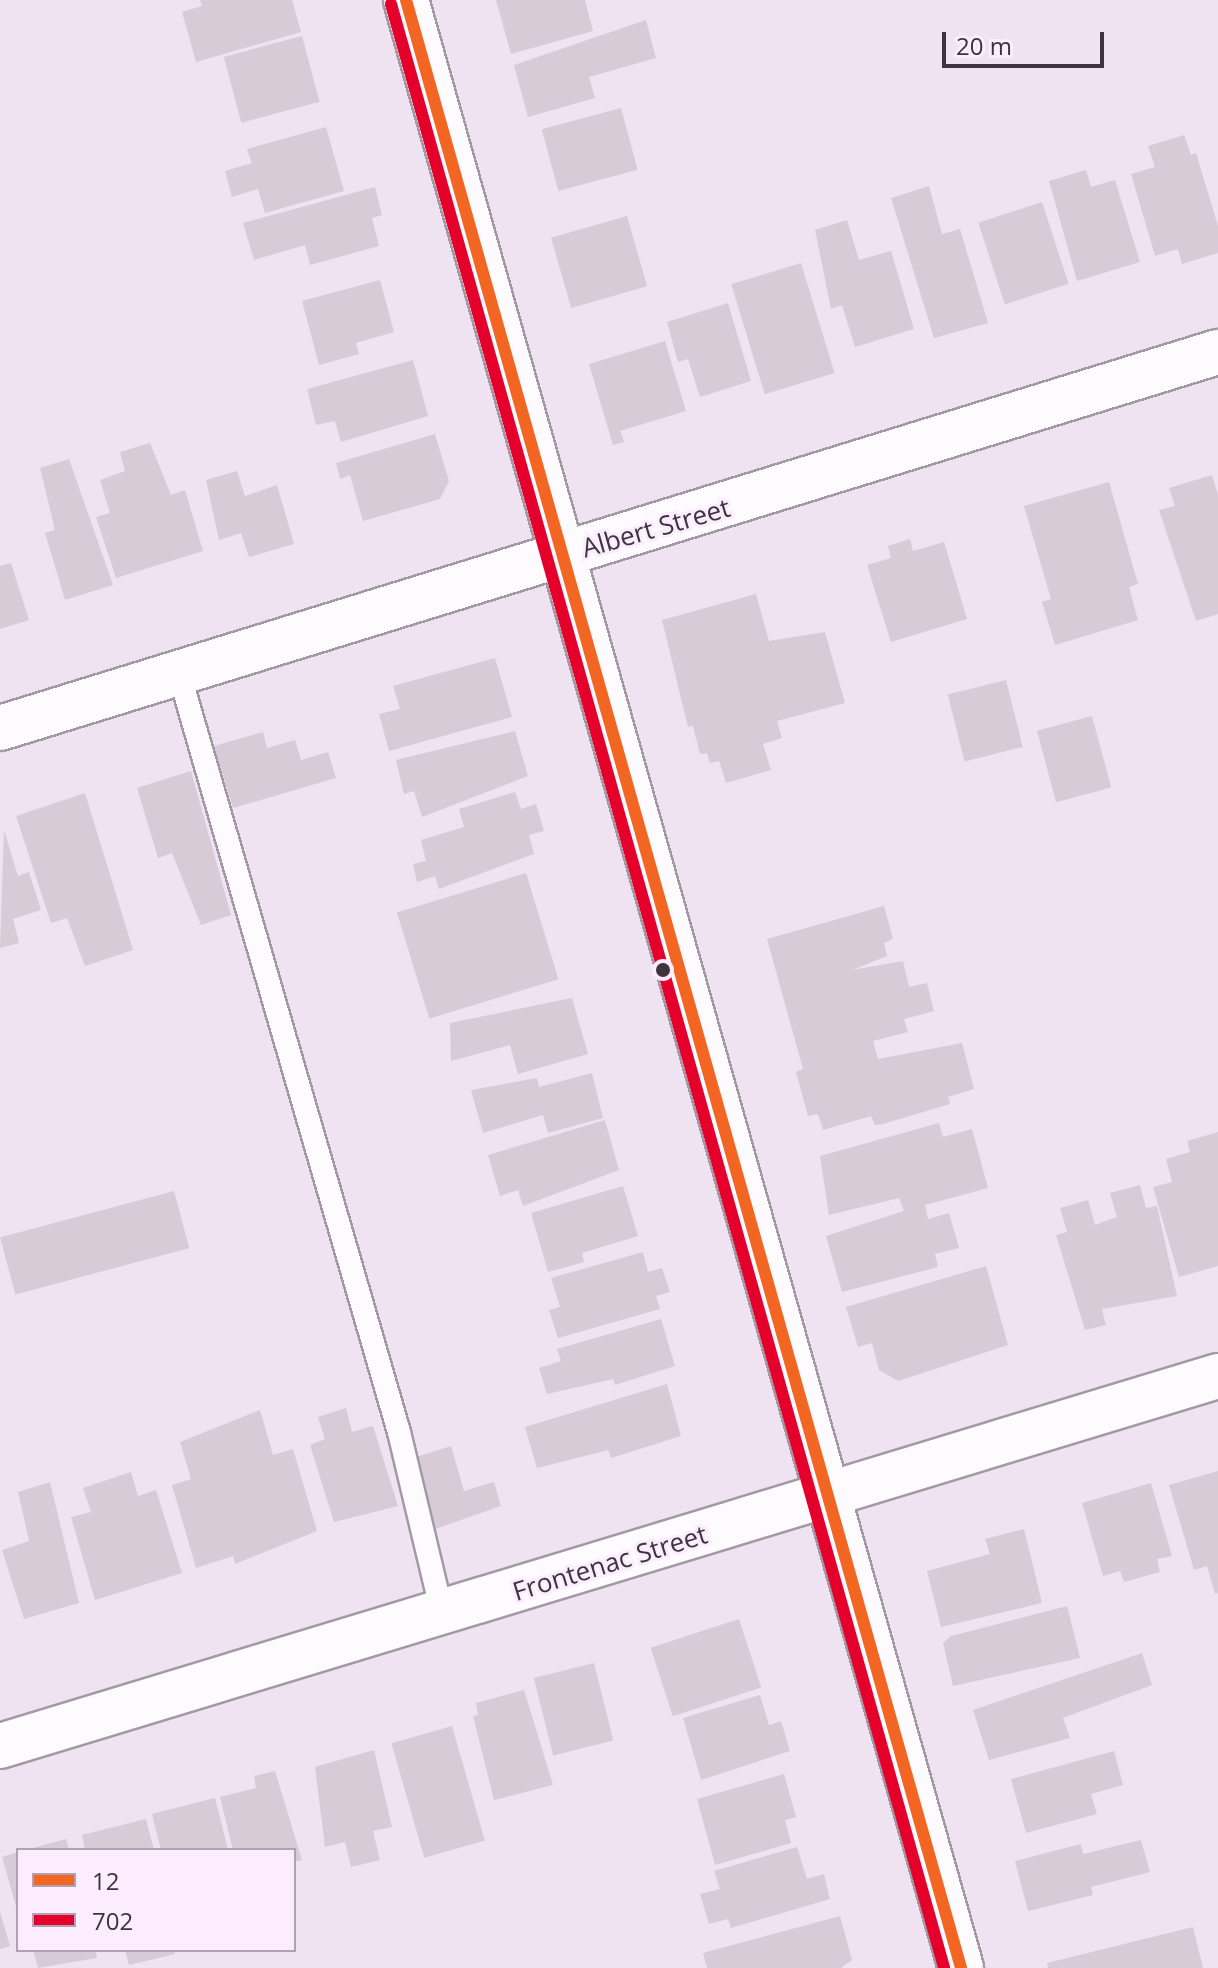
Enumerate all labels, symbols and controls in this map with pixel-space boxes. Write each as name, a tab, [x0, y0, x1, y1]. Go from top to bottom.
scale bar	[946, 16, 1108, 66]
text: 20 m	[956, 29, 1012, 62]
street label: Albert Street	[578, 492, 734, 564]
unlabelled marker	[655, 962, 671, 978]
street label: Frontenac Street	[509, 1519, 711, 1607]
legend	[16, 1848, 296, 1952]
text: 12	[92, 1864, 119, 1897]
text: 702	[92, 1904, 133, 1937]

